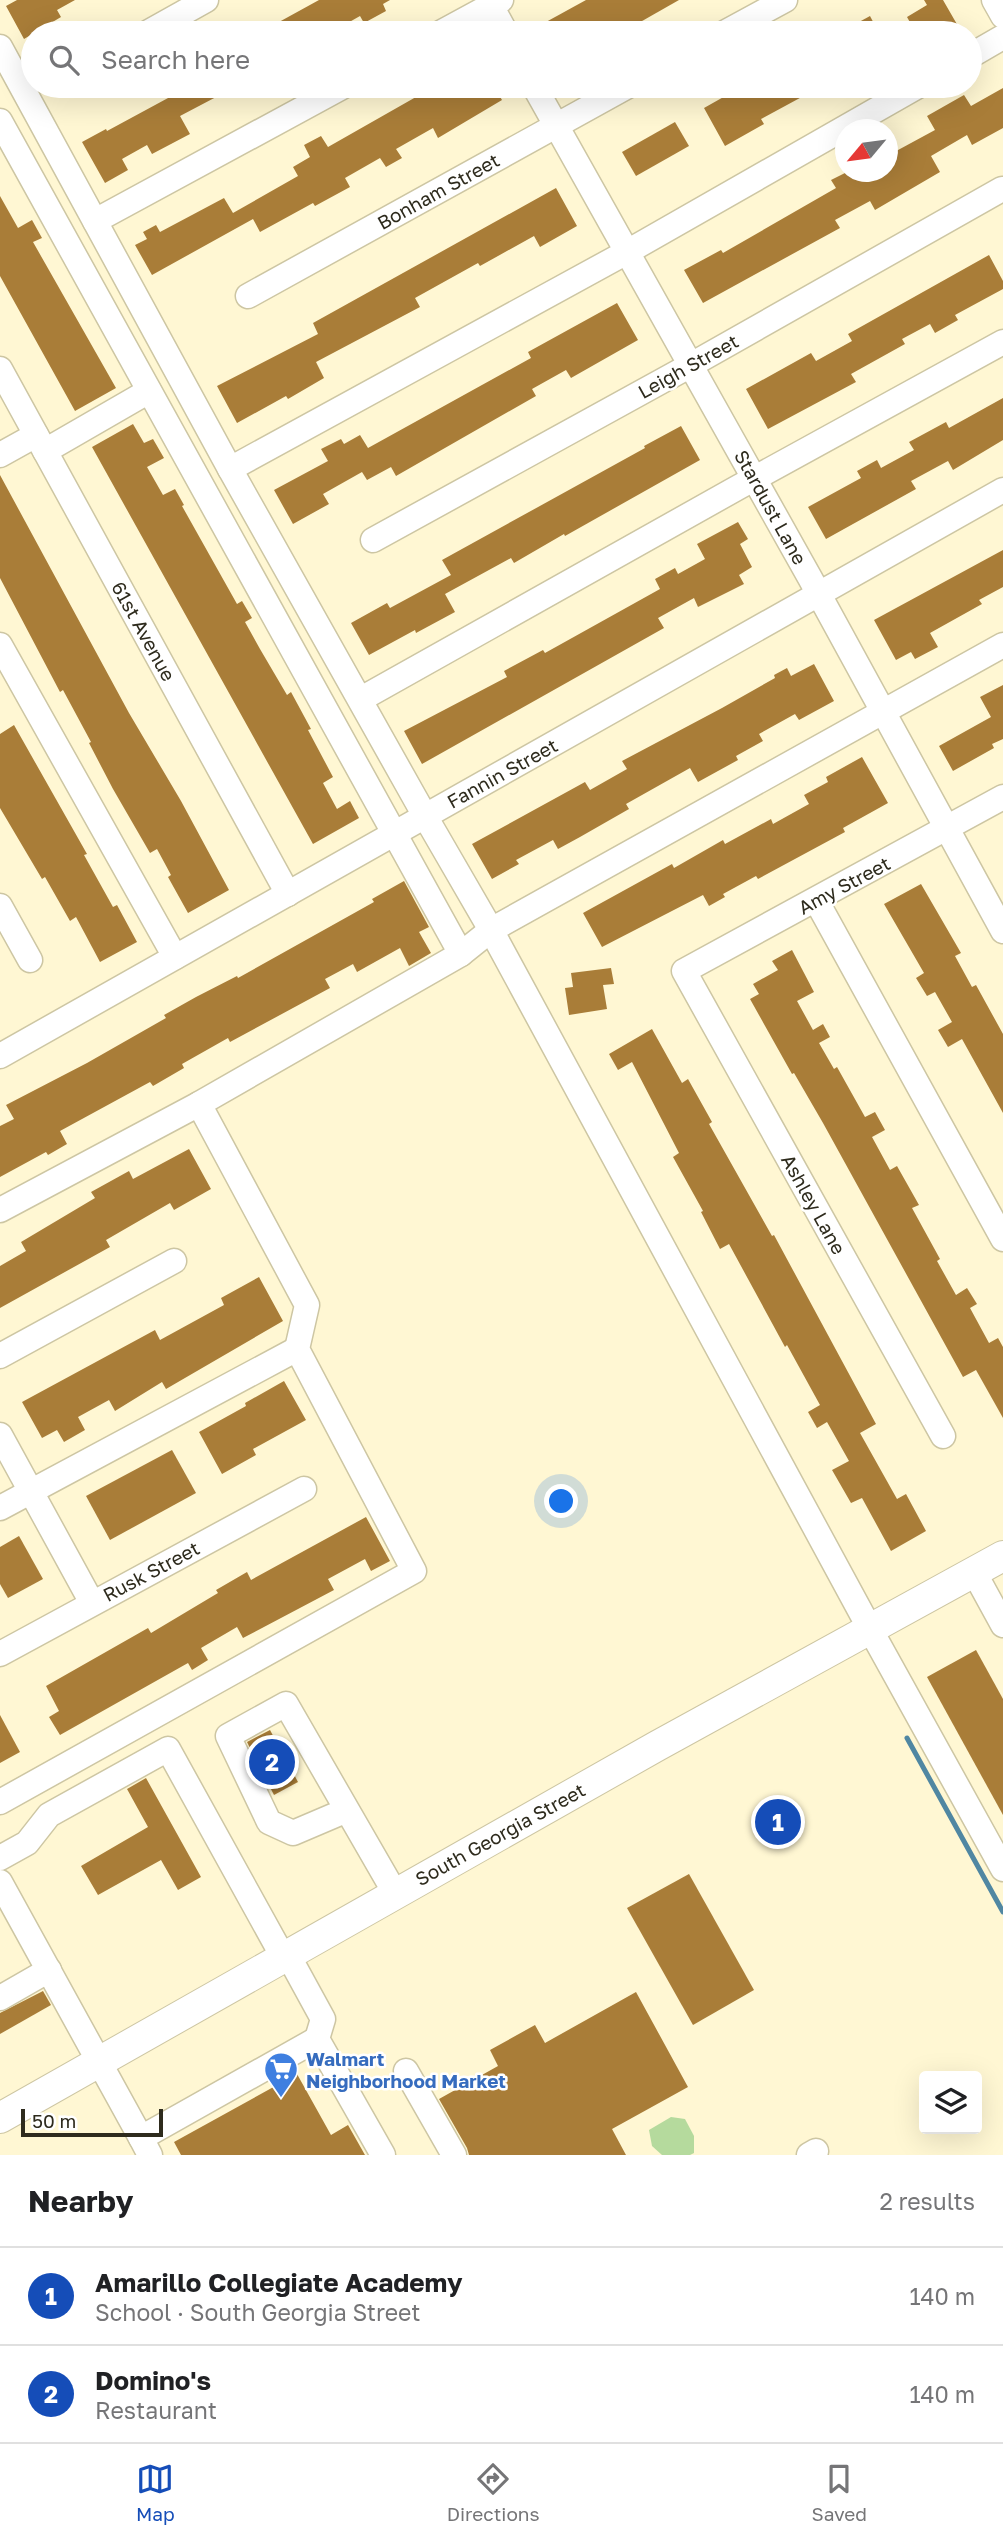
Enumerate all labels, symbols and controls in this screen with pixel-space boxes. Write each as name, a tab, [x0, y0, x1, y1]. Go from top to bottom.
search box	[21, 21, 982, 98]
icon: search	[45, 41, 83, 79]
text: Search here	[101, 44, 250, 75]
north arrow	[835, 119, 898, 182]
street label: Bonham Street	[373, 148, 503, 234]
street label: Leigh Street	[634, 329, 742, 403]
street label: Stardust Lane	[730, 446, 812, 568]
street label: 61st Avenue	[107, 577, 181, 685]
street label: Fannin Street	[443, 733, 561, 813]
street label: Amy Street	[794, 851, 894, 919]
street label: Ashley Lane	[777, 1150, 851, 1258]
your location	[544, 1484, 578, 1518]
street label: Rusk Street	[99, 1536, 203, 1606]
pin: 2	[249, 1736, 295, 1788]
street label: South Georgia Street	[411, 1778, 589, 1890]
pin: 1	[755, 1796, 801, 1848]
place label: Walmart Neighborhood Market	[306, 2047, 506, 2092]
supermarket icon: Walmart Neighborhood Market	[262, 2050, 300, 2099]
map controls	[919, 2071, 982, 2134]
button: layers	[919, 2071, 982, 2134]
scale bar	[21, 2106, 163, 2138]
text: 50 m	[32, 2109, 76, 2132]
text: Nearby	[28, 2183, 133, 2219]
text: 2 results	[879, 2187, 975, 2215]
text: Amarillo Collegiate Academy	[95, 2267, 463, 2298]
text: 1	[45, 2282, 57, 2310]
text: 140 m	[909, 2282, 975, 2310]
text: School · South Georgia Street	[95, 2298, 421, 2326]
text: Domino's	[95, 2365, 211, 2396]
text: 2	[44, 2380, 58, 2408]
text: 140 m	[909, 2380, 975, 2408]
text: Restaurant	[95, 2396, 217, 2424]
tab: Map	[136, 2460, 175, 2525]
tab: Directions	[447, 2460, 540, 2525]
tab: Saved	[812, 2460, 867, 2525]

